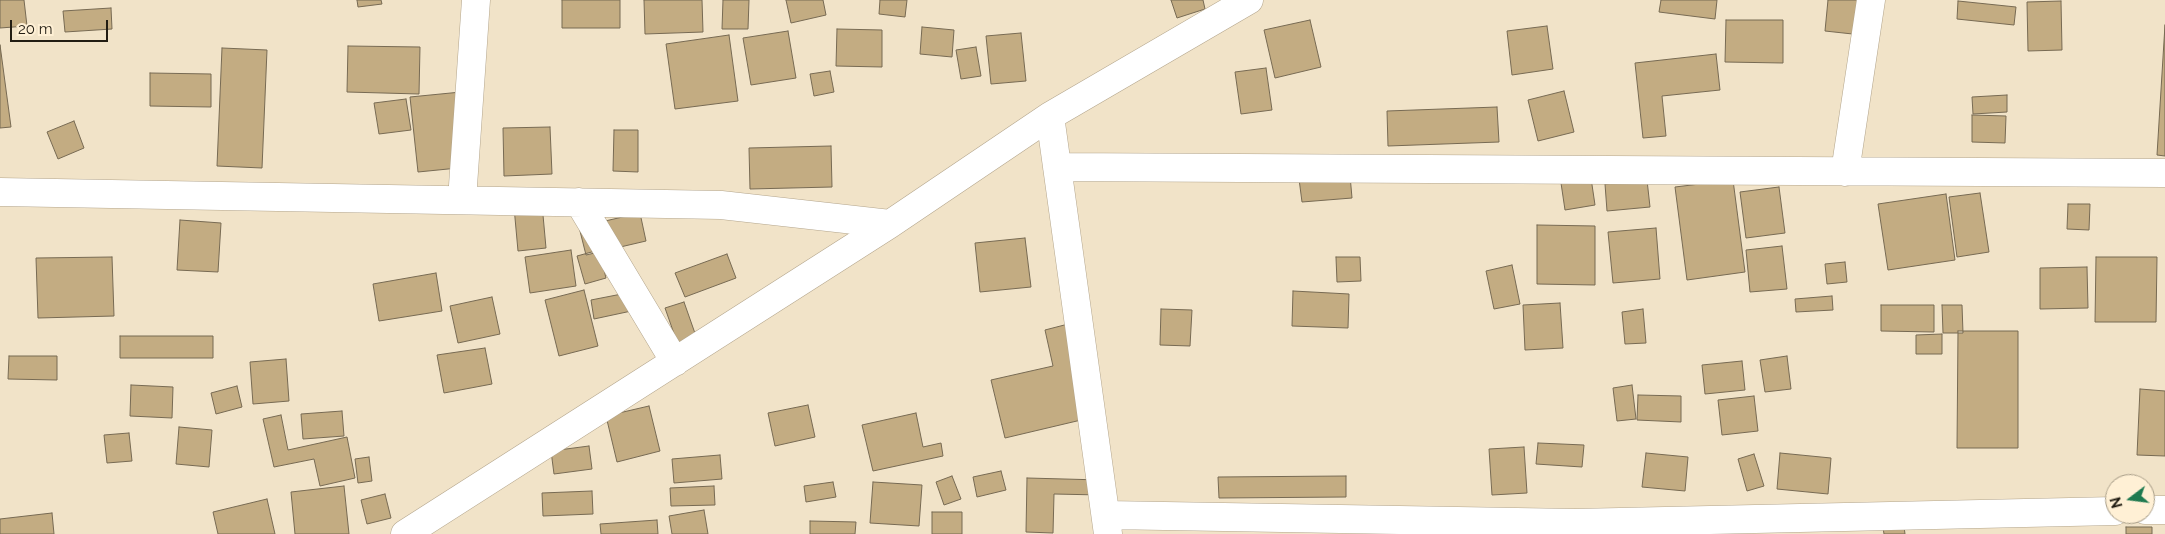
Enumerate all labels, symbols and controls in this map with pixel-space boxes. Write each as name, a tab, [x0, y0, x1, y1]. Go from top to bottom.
scale bar	[12, 10, 110, 42]
text: 20 m	[18, 20, 53, 38]
north arrow	[2105, 474, 2155, 524]
text: N	[2107, 495, 2126, 510]

